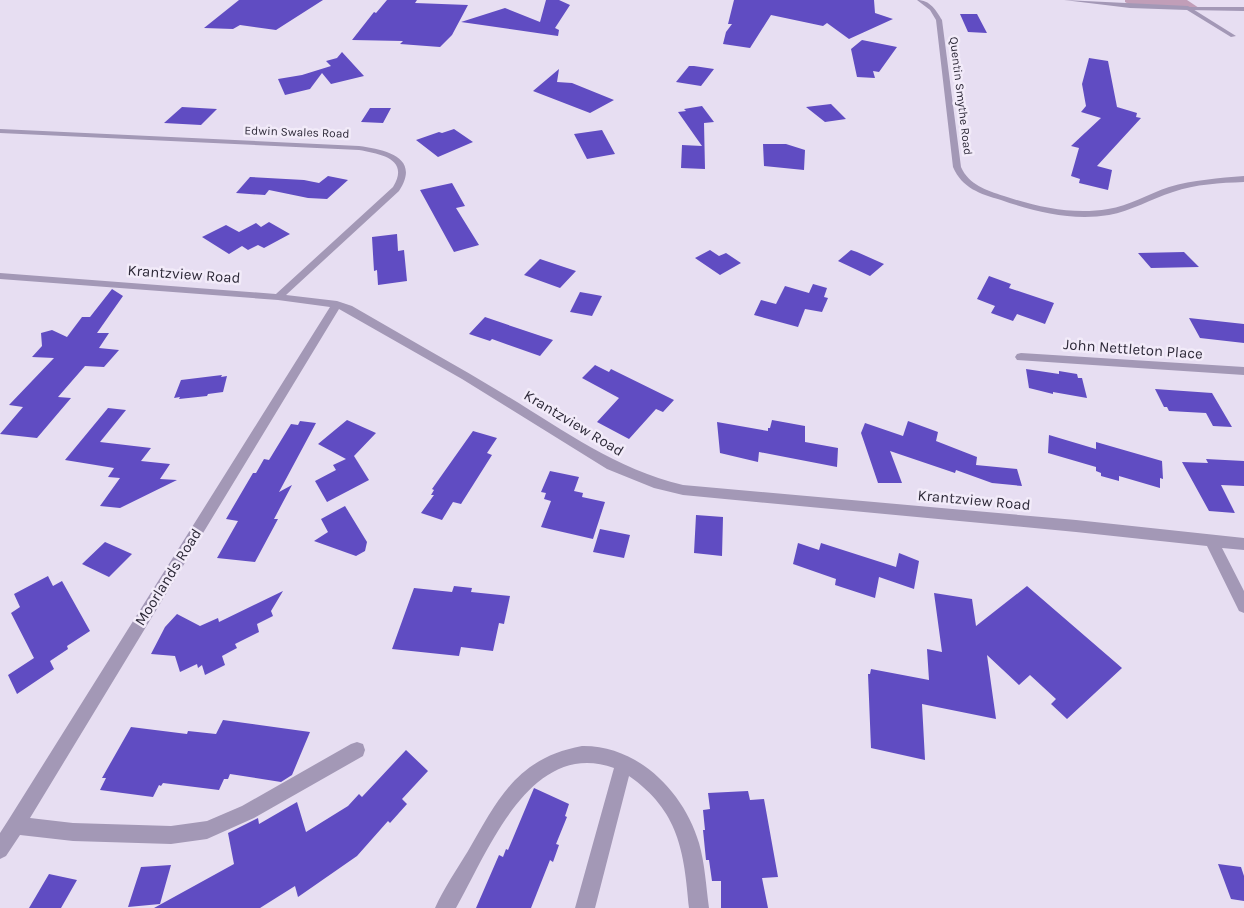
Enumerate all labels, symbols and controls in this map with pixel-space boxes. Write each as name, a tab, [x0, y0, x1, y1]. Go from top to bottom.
street label: Quentin Smythe Road	[947, 36, 975, 156]
street label: Edwin Swales Road	[244, 123, 350, 141]
street label: Krantzview Road	[127, 261, 241, 287]
street label: John Nettleton Place	[1063, 335, 1203, 363]
street label: Krantzview Road	[521, 386, 627, 460]
street label: Krantzview Road	[917, 486, 1031, 514]
street label: Moorlands Road	[131, 525, 205, 629]

